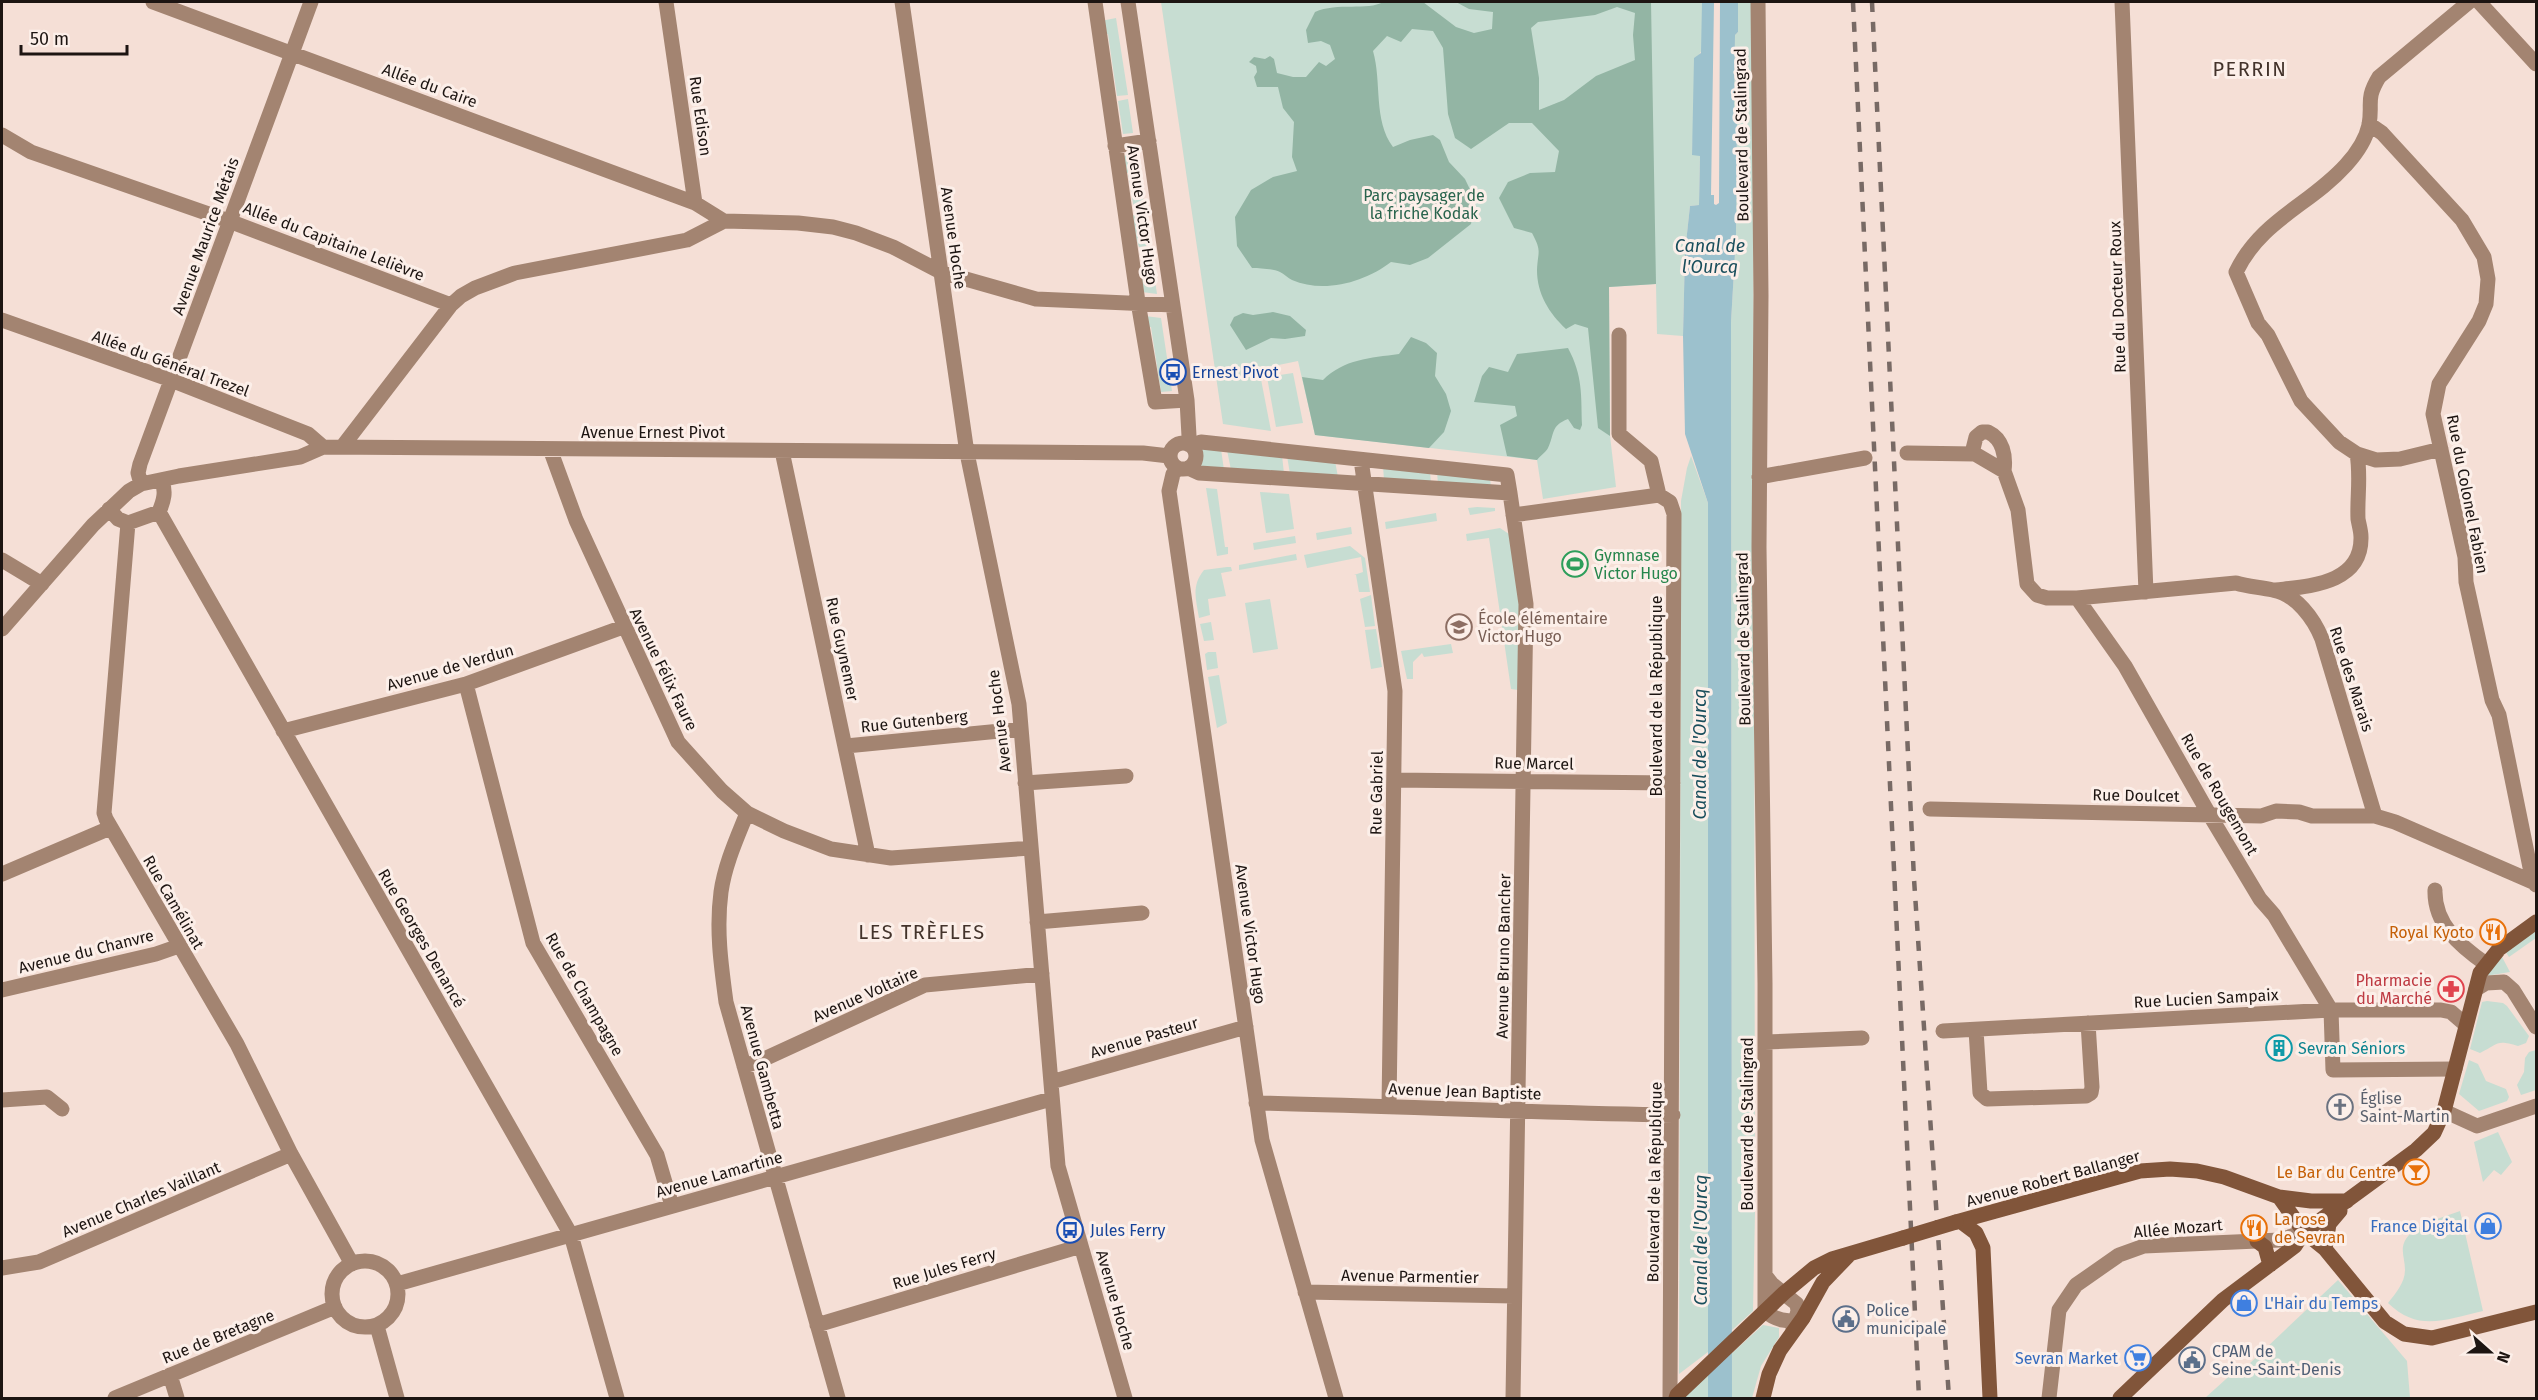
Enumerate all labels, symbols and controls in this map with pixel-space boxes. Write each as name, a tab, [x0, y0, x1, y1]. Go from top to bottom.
scale bar	[21, 18, 128, 56]
text: 50 m	[30, 28, 69, 50]
street label: Boulevard de Stalingrad	[1730, 48, 1753, 222]
district label: PERRIN	[2212, 57, 2288, 81]
street label: Allée du Caire	[380, 59, 480, 111]
street label: Rue Edison	[685, 75, 716, 157]
street label: Avenue Victor Hugo	[1123, 144, 1162, 286]
street label: Avenue Maurice Métais	[168, 155, 243, 318]
street label: Avenue Hoche	[937, 186, 970, 291]
park label: Parc paysager de la friche Kodak	[1363, 186, 1485, 223]
street label: Allée du Capitaine Lelièvre	[241, 198, 427, 285]
street label: Rue du Docteur Roux	[2105, 220, 2130, 373]
water label: Canal de l'Ourcq	[1675, 235, 1745, 278]
street label: Allée du Général Trezel	[90, 326, 252, 401]
bus stop icon: Ernest Pivot	[1158, 357, 1188, 387]
place label: Ernest Pivot	[1192, 363, 1279, 382]
street label: Rue du Colonel Fabien	[2443, 413, 2492, 575]
street label: Avenue Ernest Pivot	[581, 423, 725, 442]
place label: Gymnase Victor Hugo	[1594, 546, 1678, 583]
sports icon: Gymnase Victor Hugo	[1560, 549, 1590, 579]
street label: Boulevard de Stalingrad	[1732, 552, 1755, 726]
street label: Rue Guynemer	[822, 595, 863, 704]
street label: Boulevard de la République	[1647, 596, 1666, 796]
street label: Avenue Félix Faure	[626, 605, 701, 734]
place label: École élémentaire Victor Hugo	[1478, 608, 1608, 646]
school or university icon: École élémentaire Victor Hugo	[1444, 612, 1474, 642]
street label: Rue des Marais	[2326, 624, 2377, 734]
street label: Avenue de Verdun	[385, 640, 516, 695]
street label: Avenue Hoche	[984, 669, 1015, 773]
water label: Canal de l'Ourcq	[1689, 688, 1711, 820]
street label: Rue Gutenberg	[860, 706, 969, 737]
street label: Rue de Rougemont	[2177, 730, 2262, 859]
street label: Rue Gabriel	[1366, 750, 1387, 835]
street label: Rue Marcel	[1494, 753, 1574, 774]
street label: Rue Doulcet	[2092, 785, 2180, 806]
street label: Rue Camélinat	[139, 852, 208, 953]
street label: Avenue Victor Hugo	[1231, 863, 1270, 1005]
street label: Rue Georges Denancé	[374, 865, 469, 1011]
street label: Avenue Bruno Bancher	[1493, 872, 1514, 1039]
restaurant icon: Royal Kyoto	[2478, 917, 2508, 947]
district label: LES TRÈFLES	[858, 920, 986, 944]
place label: Royal Kyoto	[2389, 923, 2474, 942]
street label: Avenue du Chanvre	[16, 925, 156, 978]
street label: Rue de Champagne	[541, 929, 628, 1059]
street label: Avenue Voltaire	[810, 963, 921, 1026]
place label: Pharmacie du Marché	[2355, 971, 2432, 1008]
pharmacy icon: Pharmacie du Marché	[2436, 974, 2466, 1004]
street label: Rue Lucien Sampaix	[2133, 985, 2279, 1012]
street label: Avenue Gambetta	[737, 1003, 788, 1132]
street label: Avenue Pasteur	[1088, 1013, 1201, 1062]
building icon: Sevran Séniors	[2264, 1033, 2294, 1063]
street label: Boulevard de Stalingrad	[1738, 1037, 1757, 1211]
place label: Sevran Séniors	[2298, 1039, 2405, 1058]
street label: Avenue Jean Baptiste	[1388, 1079, 1542, 1104]
street label: Boulevard de la République	[1643, 1081, 1666, 1283]
place label: Église Saint-Martin	[2360, 1088, 2450, 1126]
church icon: Église Saint-Martin	[2325, 1092, 2355, 1122]
street label: Avenue Robert Ballanger	[1964, 1146, 2143, 1211]
street label: Avenue Lamartine	[654, 1147, 785, 1202]
street label: Avenue Charles Vaillant	[59, 1157, 223, 1241]
bar icon: Le Bar du Centre	[2401, 1157, 2431, 1187]
place label: Le Bar du Centre	[2277, 1163, 2396, 1182]
water label: Canal de l'Ourcq	[1690, 1174, 1712, 1306]
place label: La rose de Sevran	[2274, 1210, 2345, 1247]
shop icon: France Digital	[2473, 1211, 2503, 1241]
restaurant icon: La rose de Sevran	[2239, 1213, 2269, 1243]
bus stop icon: Jules Ferry	[1055, 1215, 1085, 1245]
street label: Allée Mozart	[2133, 1215, 2224, 1242]
place label: France Digital	[2370, 1217, 2468, 1236]
place label: Jules Ferry	[1090, 1221, 1166, 1240]
street label: Rue Jules Ferry	[890, 1244, 998, 1293]
street label: Avenue Hoche	[1092, 1248, 1139, 1352]
street label: Avenue Parmentier	[1341, 1266, 1480, 1287]
shop icon: L'Hair du Temps	[2229, 1288, 2259, 1318]
place label: L'Hair du Temps	[2264, 1294, 2378, 1313]
place label: Police municipale	[1866, 1301, 1946, 1338]
public building icon: Police municipale	[1831, 1304, 1861, 1334]
street label: Rue de Bretagne	[159, 1305, 277, 1368]
north arrow	[2460, 1322, 2520, 1382]
place label: CPAM de Seine-Saint-Denis	[2212, 1342, 2341, 1379]
supermarket icon: Sevran Market	[2123, 1343, 2153, 1373]
public building icon: CPAM de Seine-Saint-Denis	[2177, 1345, 2207, 1375]
place label: Sevran Market	[2015, 1349, 2118, 1368]
text: N	[2493, 1349, 2514, 1366]

